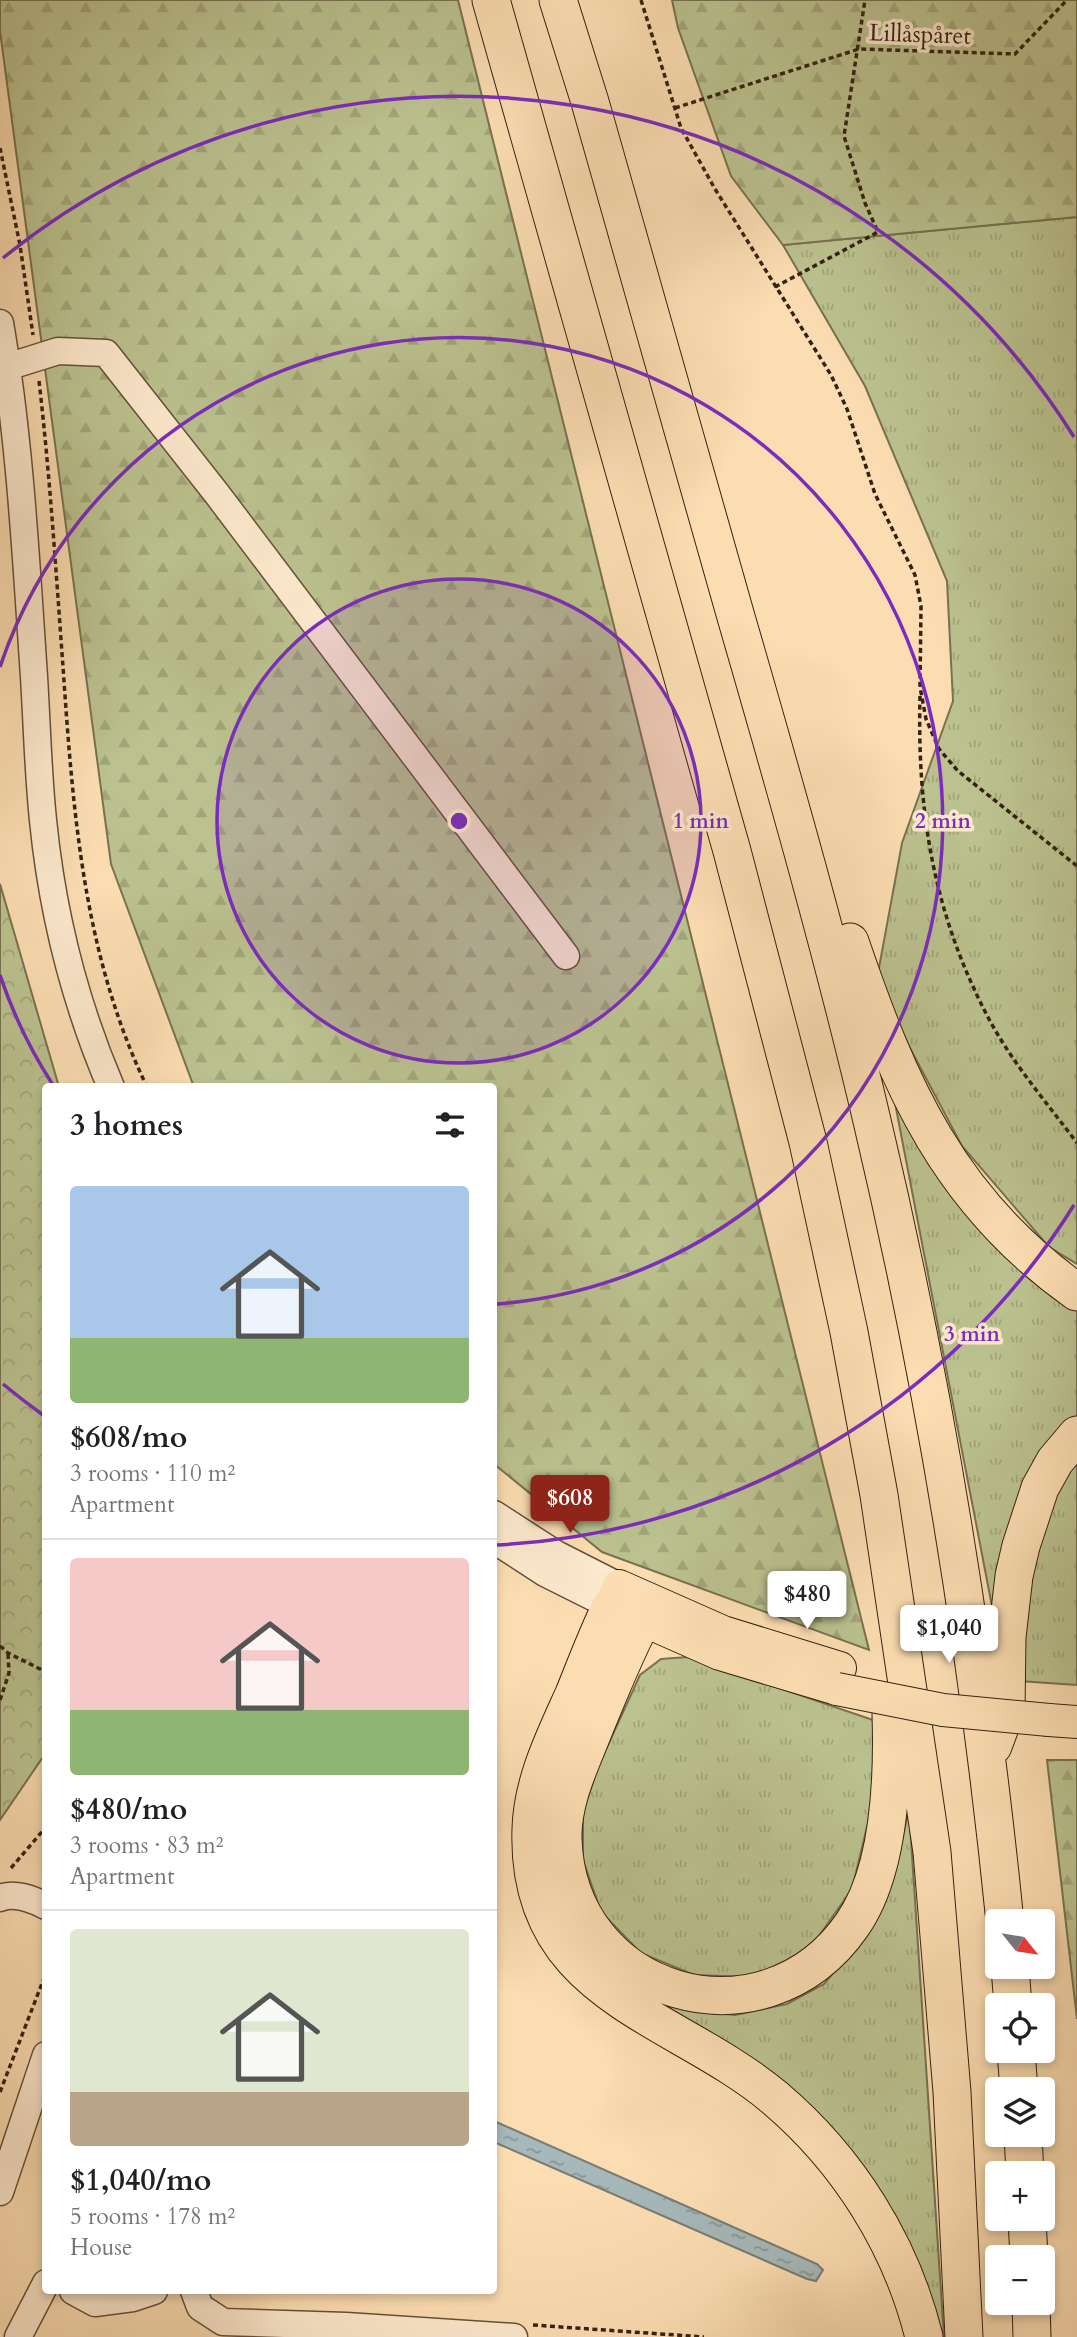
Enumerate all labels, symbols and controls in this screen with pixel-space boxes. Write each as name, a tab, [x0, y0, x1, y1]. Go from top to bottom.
street label: Lillåspåret	[868, 16, 972, 53]
text: 1 min	[673, 807, 729, 836]
text: 2 min	[915, 807, 971, 836]
centre of rings	[447, 809, 471, 833]
text: 3 homes	[70, 1105, 183, 1146]
icon: filters	[431, 1106, 469, 1144]
icon: home	[207, 1231, 333, 1357]
text: 3 min	[944, 1320, 1000, 1349]
text: $608/mo	[70, 1417, 187, 1458]
text: 3 rooms · 110 m²	[70, 1458, 235, 1489]
pin: $608	[529, 1476, 611, 1535]
text: $608	[546, 1482, 594, 1513]
text: Apartment	[70, 1489, 174, 1520]
pin: $480	[766, 1572, 848, 1631]
text: $480	[783, 1578, 831, 1609]
icon: home	[207, 1603, 333, 1729]
pin: $1,040	[892, 1606, 1006, 1665]
text: $1,040	[916, 1612, 982, 1643]
text: $480/mo	[70, 1789, 187, 1830]
text: 3 rooms · 83 m²	[70, 1830, 223, 1861]
text: Apartment	[70, 1861, 174, 1892]
north arrow	[985, 1909, 1055, 1979]
map controls	[985, 1909, 1055, 2315]
icon: home	[207, 1974, 333, 2100]
button: locate	[985, 1993, 1055, 2063]
button: layers	[985, 2077, 1055, 2147]
text: $1,040/mo	[70, 2160, 211, 2201]
button: +	[985, 2161, 1055, 2231]
text: 5 rooms · 178 m²	[70, 2201, 235, 2232]
text: House	[70, 2232, 132, 2263]
button: −	[985, 2245, 1055, 2315]

